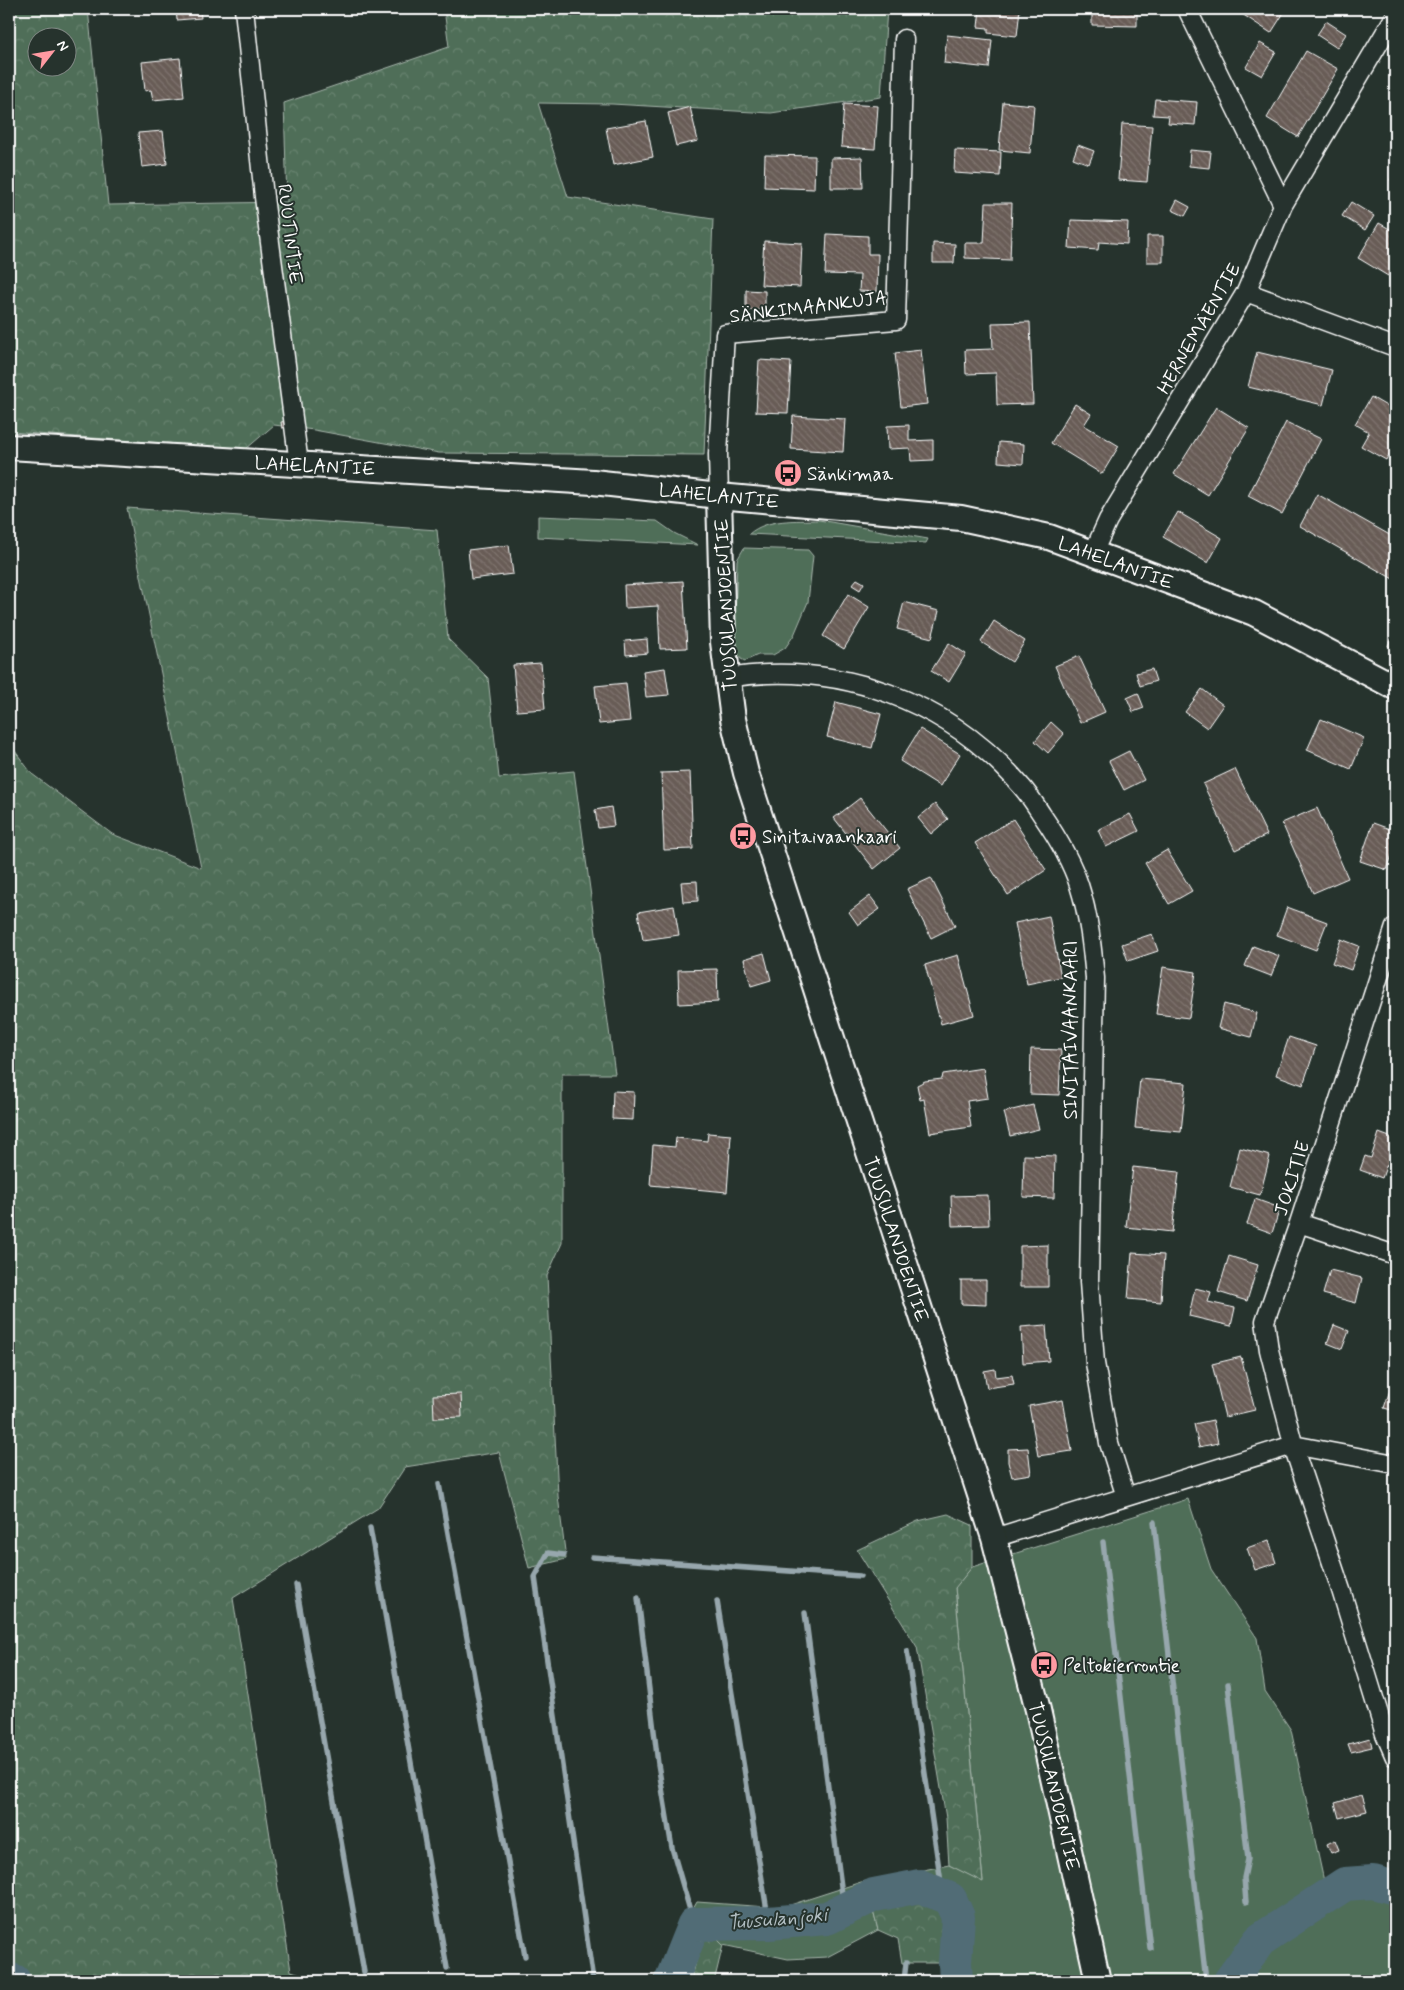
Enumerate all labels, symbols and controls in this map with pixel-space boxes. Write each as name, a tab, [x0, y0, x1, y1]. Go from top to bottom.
north arrow	[28, 28, 78, 78]
text: N	[52, 37, 72, 54]
street label: RUUTINTIE	[271, 183, 308, 286]
street label: HERNEMÄENTIE	[1152, 259, 1247, 399]
street label: SÄNKIMAANKUJA	[728, 285, 888, 330]
street label: LAHELANTIE	[254, 451, 376, 482]
bus stop icon: Sänkimaa	[773, 458, 803, 488]
place label: Sänkimaa	[807, 462, 894, 487]
street label: LAHELANTIE	[657, 478, 780, 515]
street label: TUUSULANJOENTIE	[709, 518, 744, 692]
street label: LAHELANTIE	[1054, 531, 1177, 596]
bus stop icon: Sinitaivaankaari	[728, 821, 758, 851]
place label: Sinitaivaankaari	[762, 825, 897, 850]
street label: SINITAIVAANKAARI	[1059, 941, 1084, 1119]
street label: JOKITIE	[1269, 1138, 1316, 1219]
street label: TUUSULANJOENTIE	[857, 1153, 934, 1325]
bus stop icon: Peltokierrontie	[1029, 1650, 1059, 1680]
place label: Peltokierrontie	[1063, 1654, 1180, 1679]
street label: TUUSULANJOENTIE	[1022, 1699, 1085, 1873]
water label: Tuusulanjoki	[726, 1901, 831, 1937]

